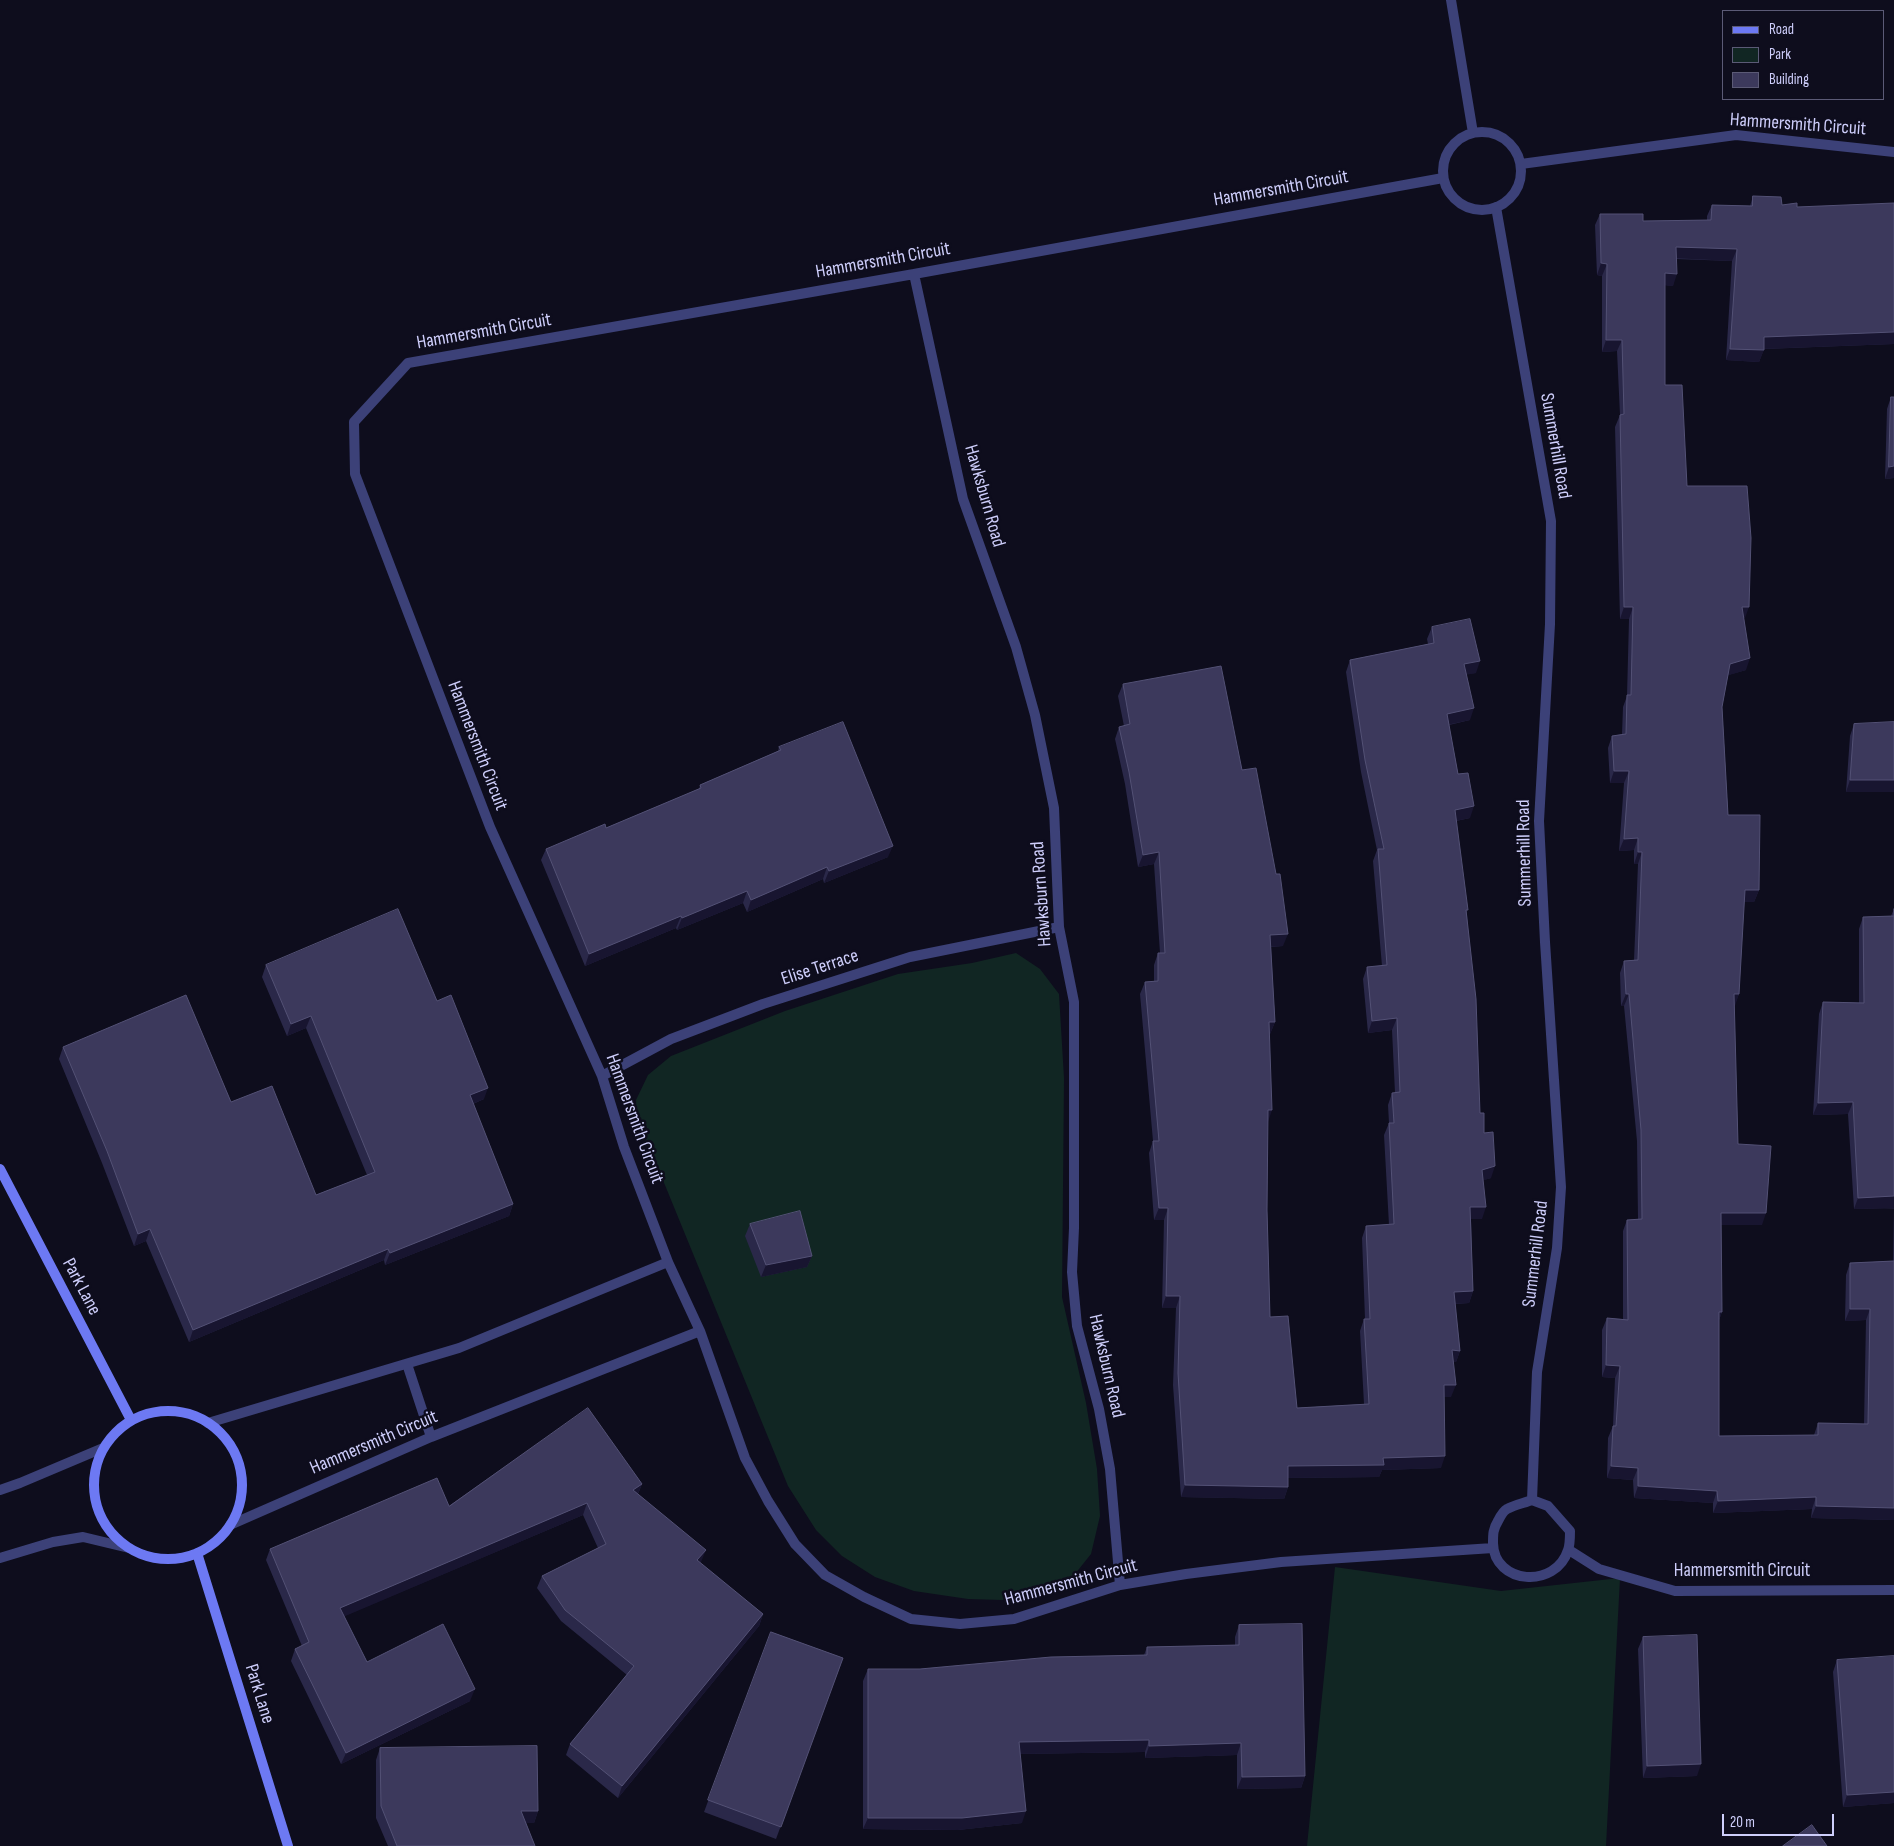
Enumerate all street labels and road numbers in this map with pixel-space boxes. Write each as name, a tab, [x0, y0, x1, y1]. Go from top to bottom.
street label: Hammersmith Circuit	[1729, 109, 1867, 141]
street label: Hammersmith Circuit	[1212, 166, 1350, 212]
street label: Hammersmith Circuit	[814, 238, 952, 284]
street label: Hammersmith Circuit	[415, 309, 553, 355]
street label: Summerhill Road	[1534, 391, 1576, 501]
street label: Hawksburn Road	[959, 442, 1009, 550]
street label: Hammersmith Circuit	[442, 678, 512, 814]
street label: Summerhill Road	[1513, 799, 1537, 907]
street label: Hawksburn Road	[1027, 841, 1057, 947]
street label: Elise Terrace	[778, 945, 862, 991]
street label: Hammersmith Circuit	[600, 1051, 668, 1187]
street label: Summerhill Road	[1518, 1200, 1554, 1308]
street label: Park Lane	[57, 1255, 105, 1319]
street label: Hawksburn Road	[1083, 1312, 1129, 1420]
street label: Hammersmith Circuit	[307, 1406, 441, 1480]
street label: Hammersmith Circuit	[1002, 1554, 1140, 1612]
street label: Hammersmith Circuit	[1674, 1560, 1810, 1582]
street label: Park Lane	[239, 1662, 279, 1726]

